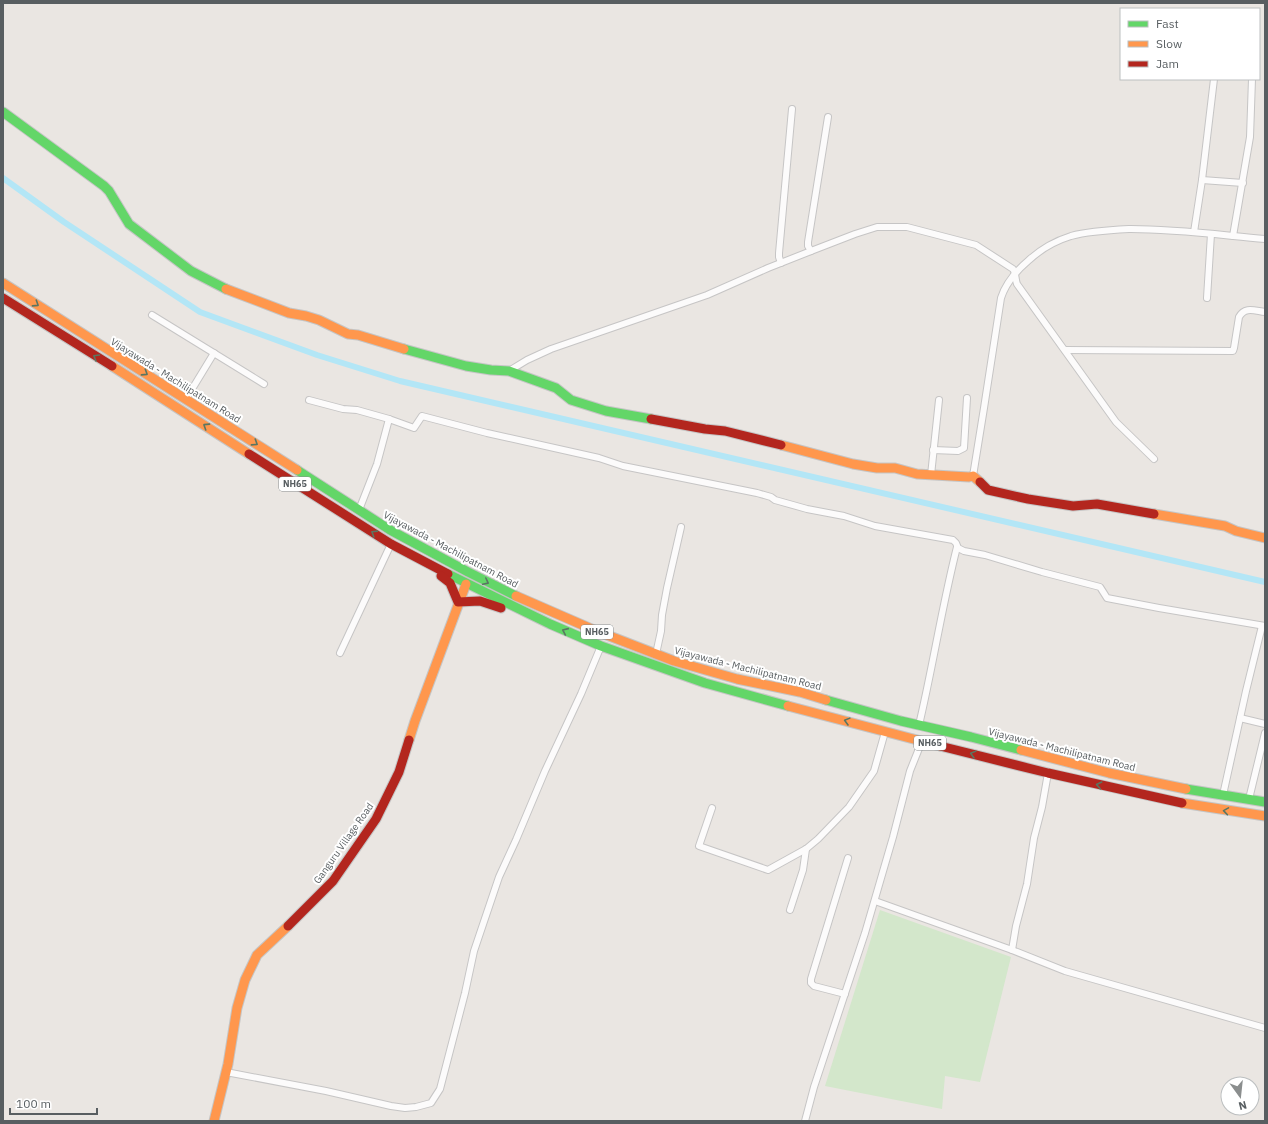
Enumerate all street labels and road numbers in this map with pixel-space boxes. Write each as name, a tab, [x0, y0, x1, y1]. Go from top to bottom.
street label: Vijayawada - Machilipatnam Road	[108, 335, 243, 426]
road number: NH65	[279, 477, 311, 491]
street label: Vijayawada - Machilipatnam Road	[381, 508, 520, 591]
road number: NH65	[581, 625, 613, 639]
street label: Vijayawada - Machilipatnam Road	[673, 644, 823, 693]
street label: Vijayawada - Machilipatnam Road	[987, 725, 1137, 774]
road number: NH65	[914, 736, 946, 750]
street label: Ganguru Village Road	[311, 800, 376, 886]

